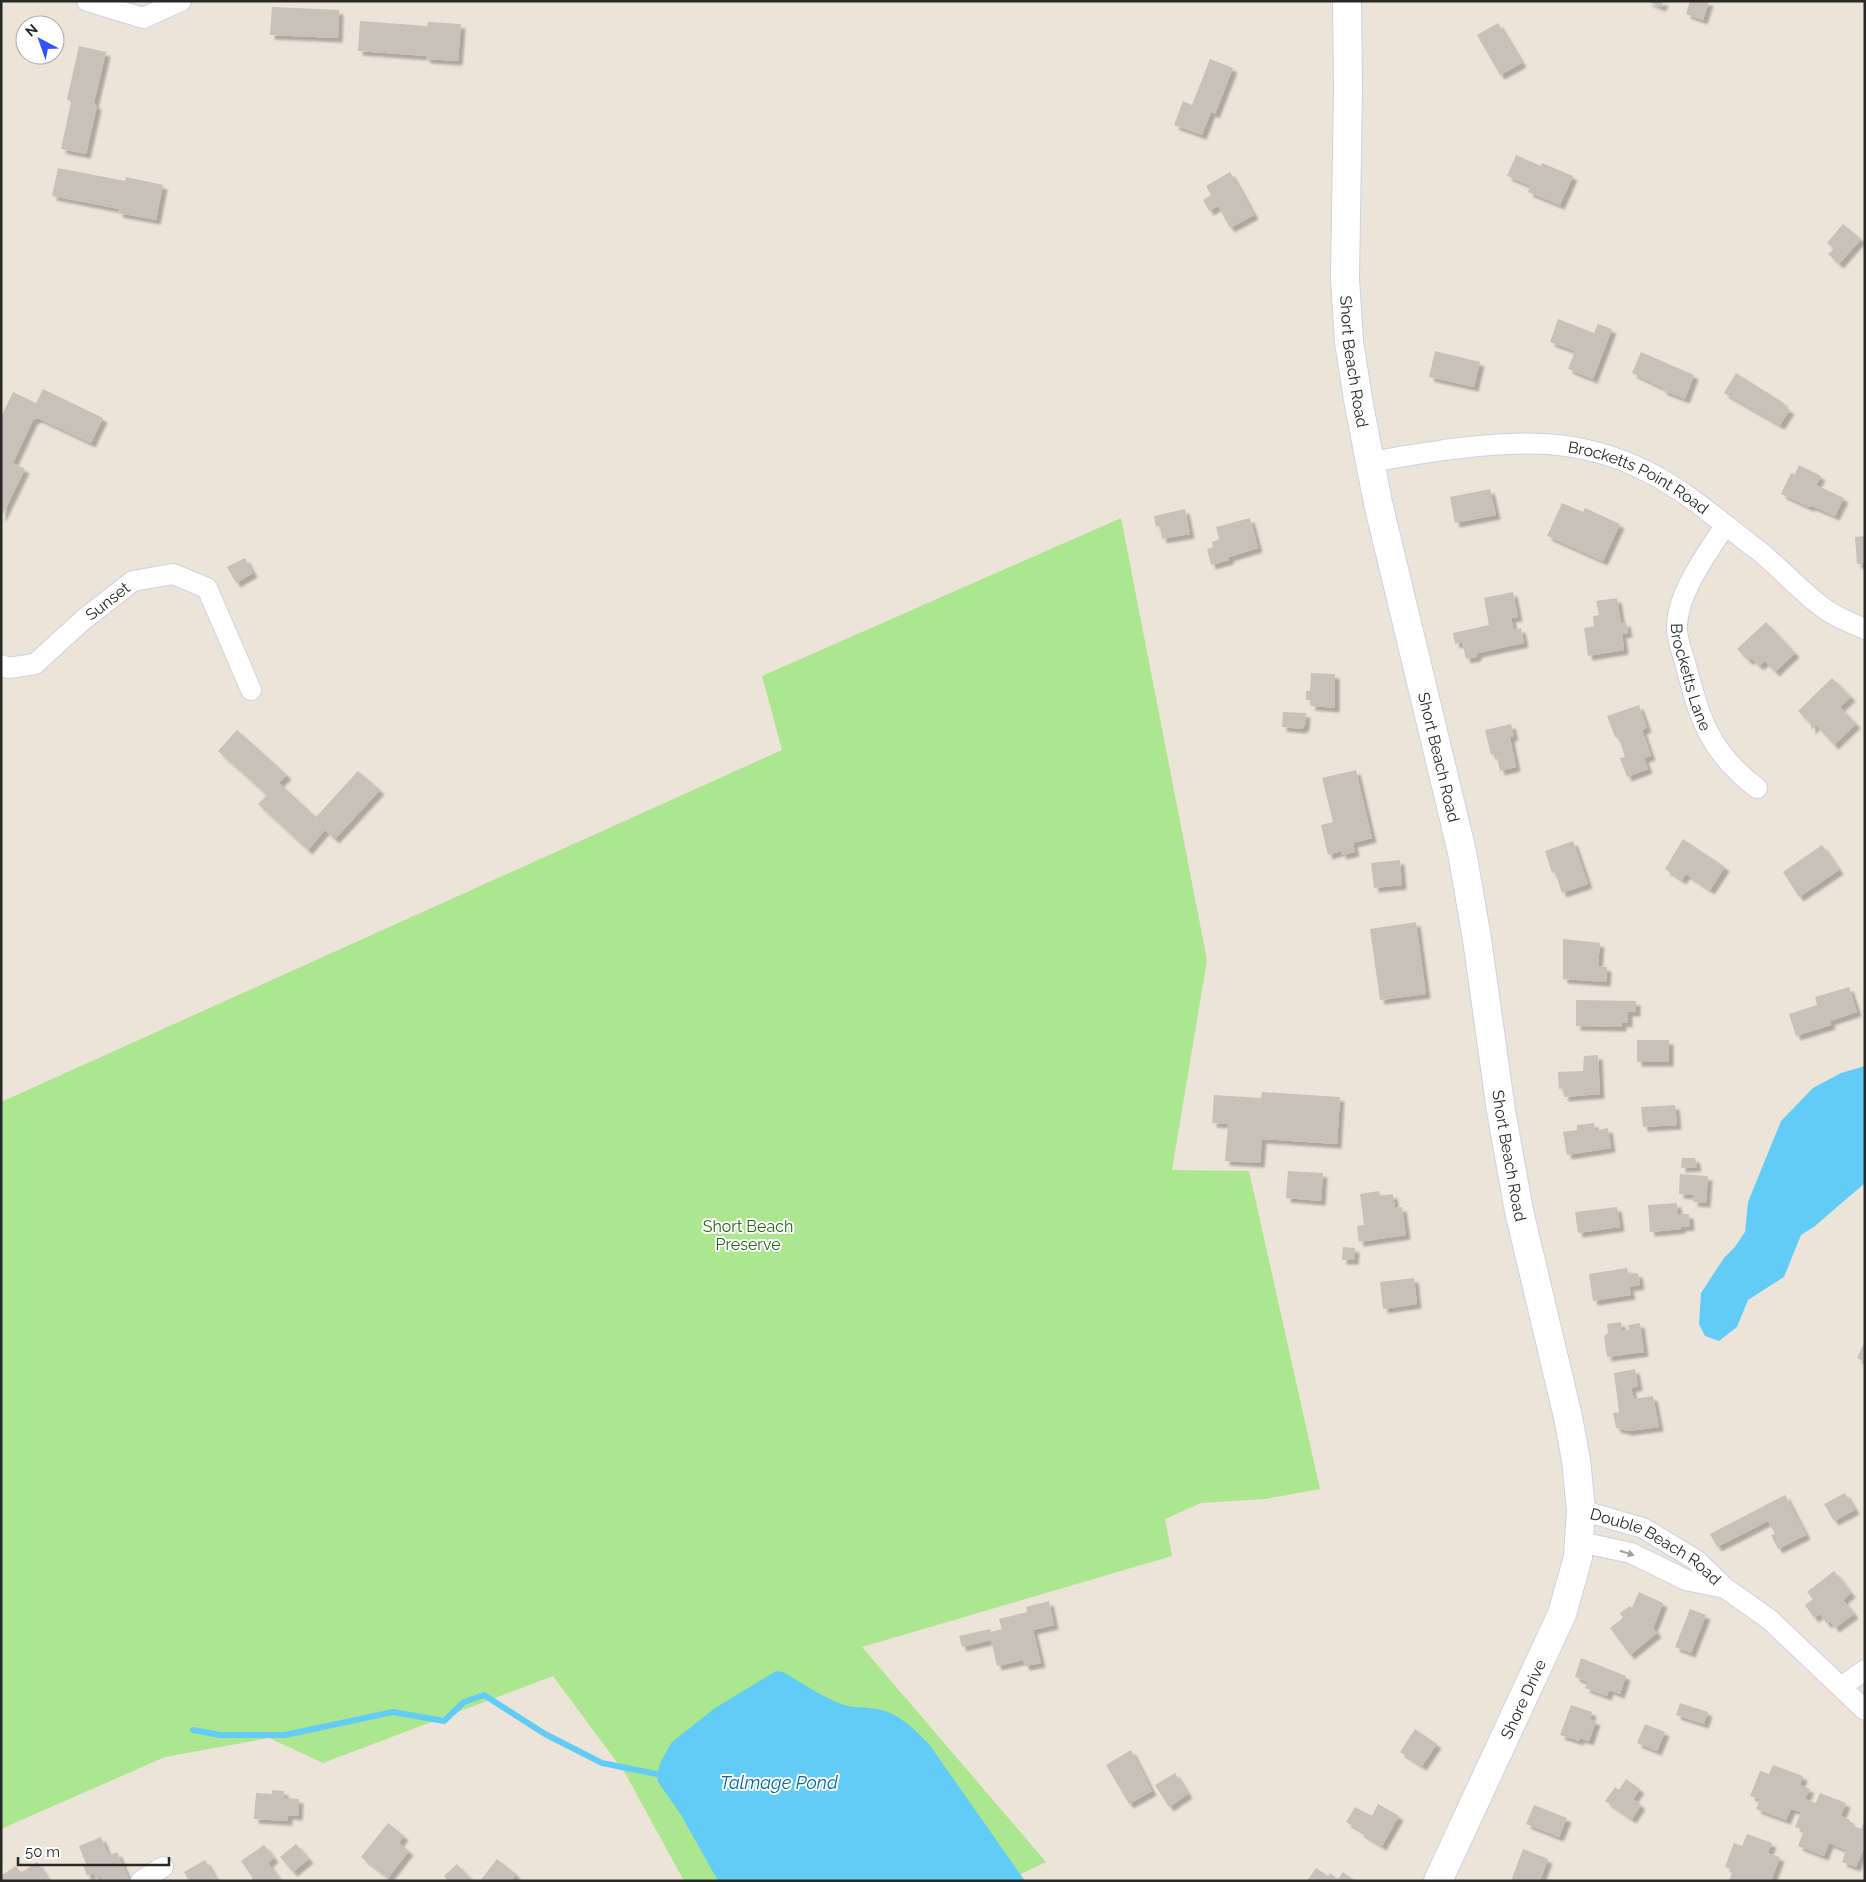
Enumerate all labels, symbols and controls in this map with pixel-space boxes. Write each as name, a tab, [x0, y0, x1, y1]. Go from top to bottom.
north arrow	[15, 15, 65, 65]
text: N	[22, 21, 41, 40]
street label: Short Beach Road	[1336, 295, 1372, 429]
street label: Brocketts Point Road	[1567, 437, 1712, 518]
street label: Sunset	[82, 578, 134, 625]
street label: Brocketts Lane	[1667, 623, 1715, 734]
street label: Short Beach Road	[1414, 690, 1463, 824]
street label: Short Beach Road	[1488, 1089, 1530, 1223]
park label: Short Beach Preserve	[703, 1217, 793, 1254]
street label: Double Beach Road	[1588, 1504, 1725, 1589]
one-way arrow	[1620, 1549, 1635, 1557]
street label: Shore Drive	[1497, 1656, 1550, 1742]
water label: Talmage Pond	[720, 1772, 839, 1793]
scale bar	[18, 1834, 169, 1866]
text: 50 m	[25, 1843, 60, 1861]

